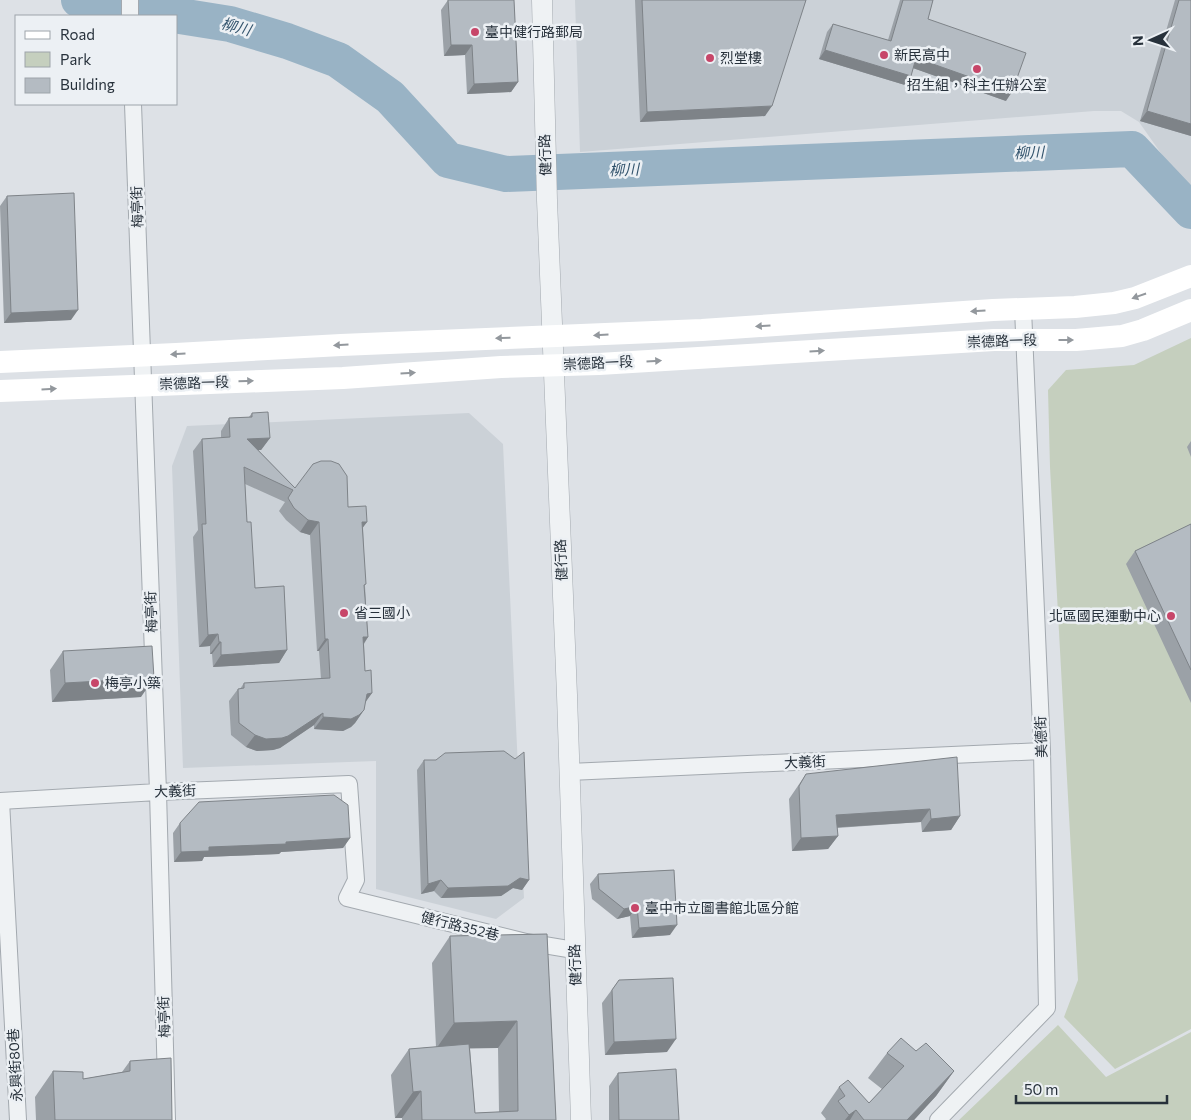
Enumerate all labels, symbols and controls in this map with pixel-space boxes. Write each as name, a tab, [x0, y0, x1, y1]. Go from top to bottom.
water label: 柳川	[219, 13, 255, 39]
legend	[15, 15, 178, 105]
north arrow	[1126, 15, 1176, 65]
place label: 臺中健行路郵局	[485, 23, 583, 40]
text: Road	[60, 25, 95, 43]
marker: 臺中健行路郵局	[469, 26, 481, 38]
text: N	[1129, 35, 1146, 46]
place label: 新民高中	[894, 46, 950, 63]
place label: 烈堂樓	[720, 49, 762, 66]
marker: 新民高中	[878, 49, 890, 61]
text: Park	[60, 50, 91, 68]
marker: 烈堂樓	[704, 52, 716, 64]
marker: 招生組，科主任辦公室	[971, 63, 983, 75]
text: Building	[60, 75, 115, 93]
place label: 招生組，科主任辦公室	[907, 76, 1047, 93]
street label: 健行路	[535, 134, 554, 176]
water label: 柳川	[1014, 142, 1046, 162]
water label: 柳川	[609, 159, 641, 179]
street label: 梅亭街	[127, 186, 146, 228]
one-way arrow	[1131, 292, 1146, 300]
one-way arrow	[970, 307, 986, 315]
one-way arrow	[755, 322, 771, 330]
one-way arrow	[593, 331, 609, 339]
street label: 崇德路一段	[967, 331, 1037, 350]
one-way arrow	[495, 334, 511, 342]
one-way arrow	[1059, 336, 1075, 344]
one-way arrow	[332, 341, 348, 349]
one-way arrow	[809, 347, 825, 355]
one-way arrow	[170, 350, 186, 358]
street label: 崇德路一段	[563, 352, 633, 373]
one-way arrow	[647, 356, 663, 364]
one-way arrow	[401, 369, 417, 377]
street label: 崇德路一段	[159, 373, 229, 392]
one-way arrow	[238, 377, 254, 385]
one-way arrow	[41, 384, 57, 392]
street label: 健行路	[551, 539, 570, 581]
street label: 梅亭街	[141, 591, 160, 633]
place label: 省三國小	[354, 604, 410, 621]
marker: 省三國小	[338, 607, 350, 619]
place label: 北區國民運動中心	[1049, 607, 1161, 624]
marker: 北區國民運動中心	[1165, 610, 1177, 622]
place label: 梅亭小築	[105, 674, 161, 691]
marker: 梅亭小築	[89, 677, 101, 689]
street label: 美德街	[1031, 716, 1050, 758]
street label: 大義街	[784, 752, 826, 771]
street label: 大義街	[154, 781, 196, 800]
place label: 臺中市立圖書館北區分館	[645, 899, 799, 916]
marker: 臺中市立圖書館北區分館	[629, 902, 641, 914]
street label: 健行路352巷	[419, 908, 501, 943]
street label: 健行路	[565, 944, 584, 986]
street label: 梅亭街	[154, 996, 173, 1038]
street label: 永興街80巷	[4, 1028, 25, 1102]
scale bar	[1016, 1072, 1167, 1104]
text: 50 m	[1024, 1080, 1058, 1098]

